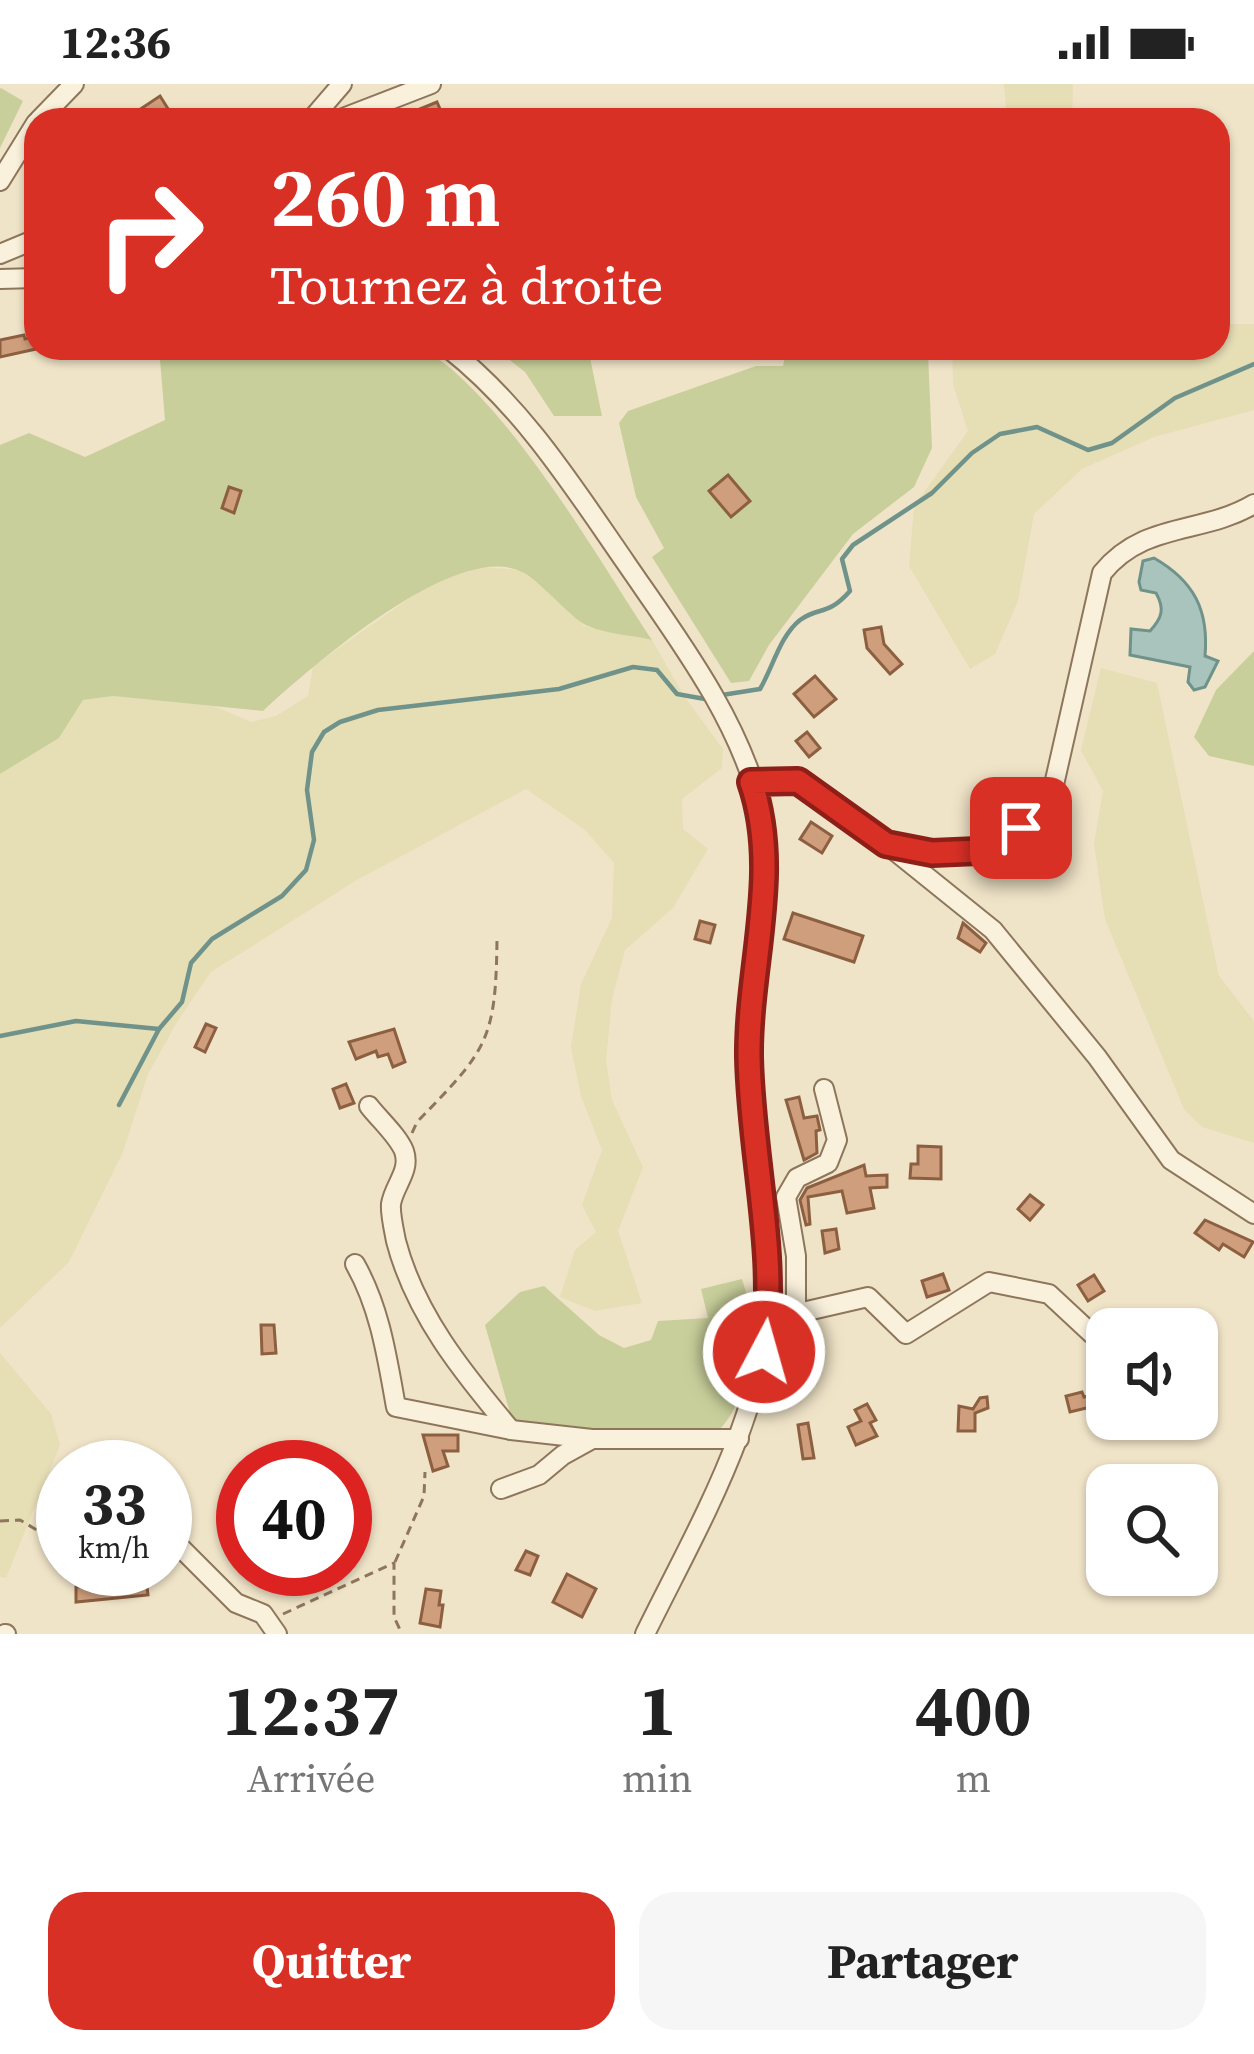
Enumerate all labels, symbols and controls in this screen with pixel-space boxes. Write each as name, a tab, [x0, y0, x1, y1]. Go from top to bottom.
text: 12:36	[60, 11, 171, 73]
text: 260 m	[270, 139, 501, 254]
icon: right	[72, 156, 228, 312]
text: Tournez à droite	[270, 248, 664, 322]
pin	[970, 777, 1072, 879]
icon: arrive	[988, 795, 1054, 861]
position arrow	[701, 1289, 827, 1415]
map controls	[1086, 1308, 1218, 1596]
button: sound	[1086, 1308, 1218, 1440]
speed limit sign: 40	[216, 1440, 372, 1596]
text: 33	[81, 1462, 147, 1544]
button: search	[1086, 1464, 1218, 1596]
text: km/h	[78, 1527, 150, 1568]
text: 12:37	[222, 1660, 400, 1759]
text: 1	[638, 1660, 677, 1759]
text: 400	[915, 1660, 1032, 1759]
text: Arrivée	[247, 1752, 375, 1805]
text: min	[622, 1752, 693, 1805]
text: m	[956, 1752, 991, 1805]
button: Quitter	[48, 1892, 615, 2030]
button: Partager	[639, 1892, 1206, 2030]

